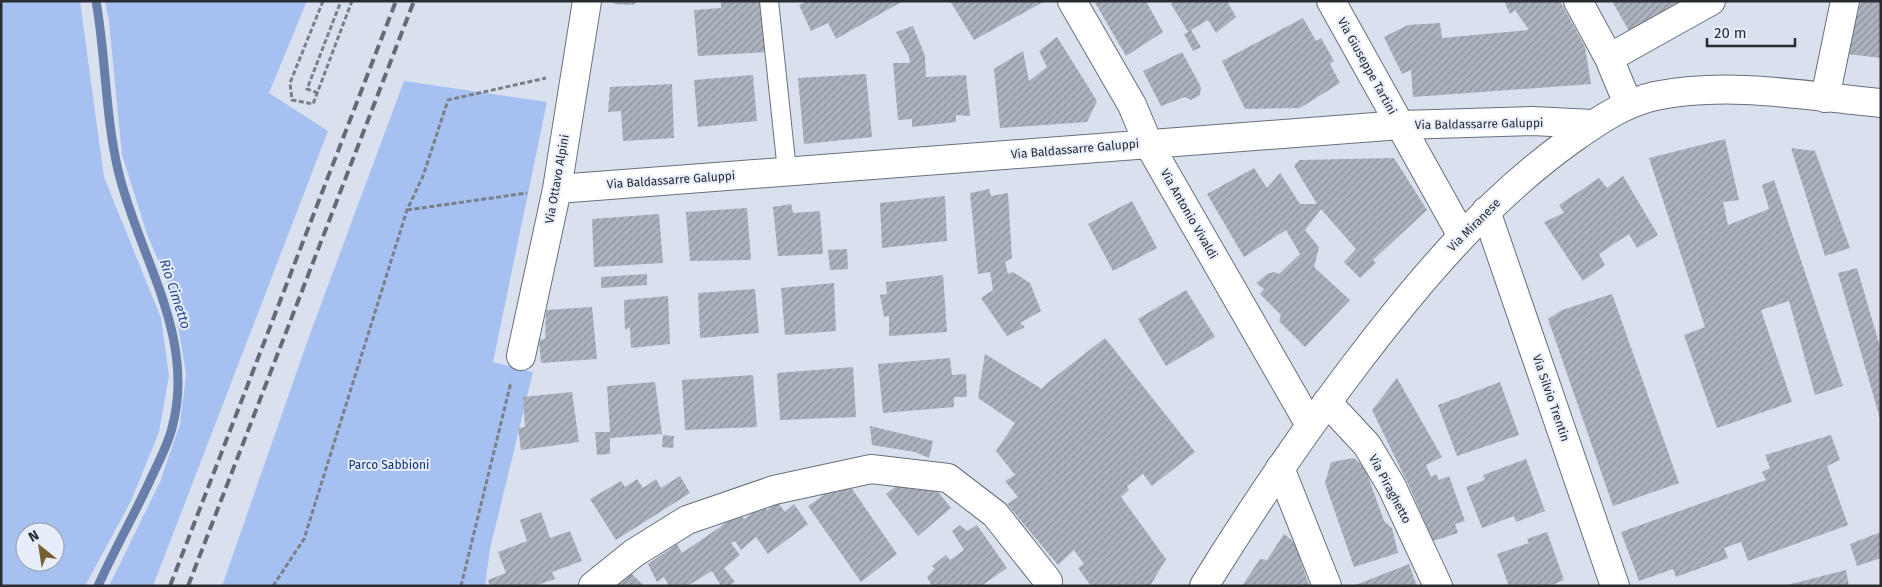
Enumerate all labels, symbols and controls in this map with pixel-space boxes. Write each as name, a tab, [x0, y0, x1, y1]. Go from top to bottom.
street label: Via Giuseppe Tartini	[1335, 15, 1399, 117]
scale bar	[1707, 15, 1794, 47]
text: 20 m	[1714, 24, 1747, 42]
street label: Via Baldassarre Galuppi	[1415, 116, 1543, 132]
street label: Via Ottavo Alpini	[542, 133, 572, 225]
street label: Via Baldassarre Galuppi	[1010, 136, 1140, 162]
street label: Via Antonio Vivaldi	[1158, 166, 1220, 262]
street label: Via Baldassarre Galuppi	[606, 169, 736, 191]
street label: Via Miranese	[1445, 196, 1503, 254]
water label: Rio Cimetto	[156, 257, 194, 331]
street label: Via Silvio Trentin	[1530, 353, 1572, 443]
street label: Via Piraghetto	[1366, 452, 1414, 526]
park label: Parco Sabbioni	[349, 458, 429, 472]
north arrow	[15, 522, 65, 572]
text: N	[25, 526, 42, 546]

